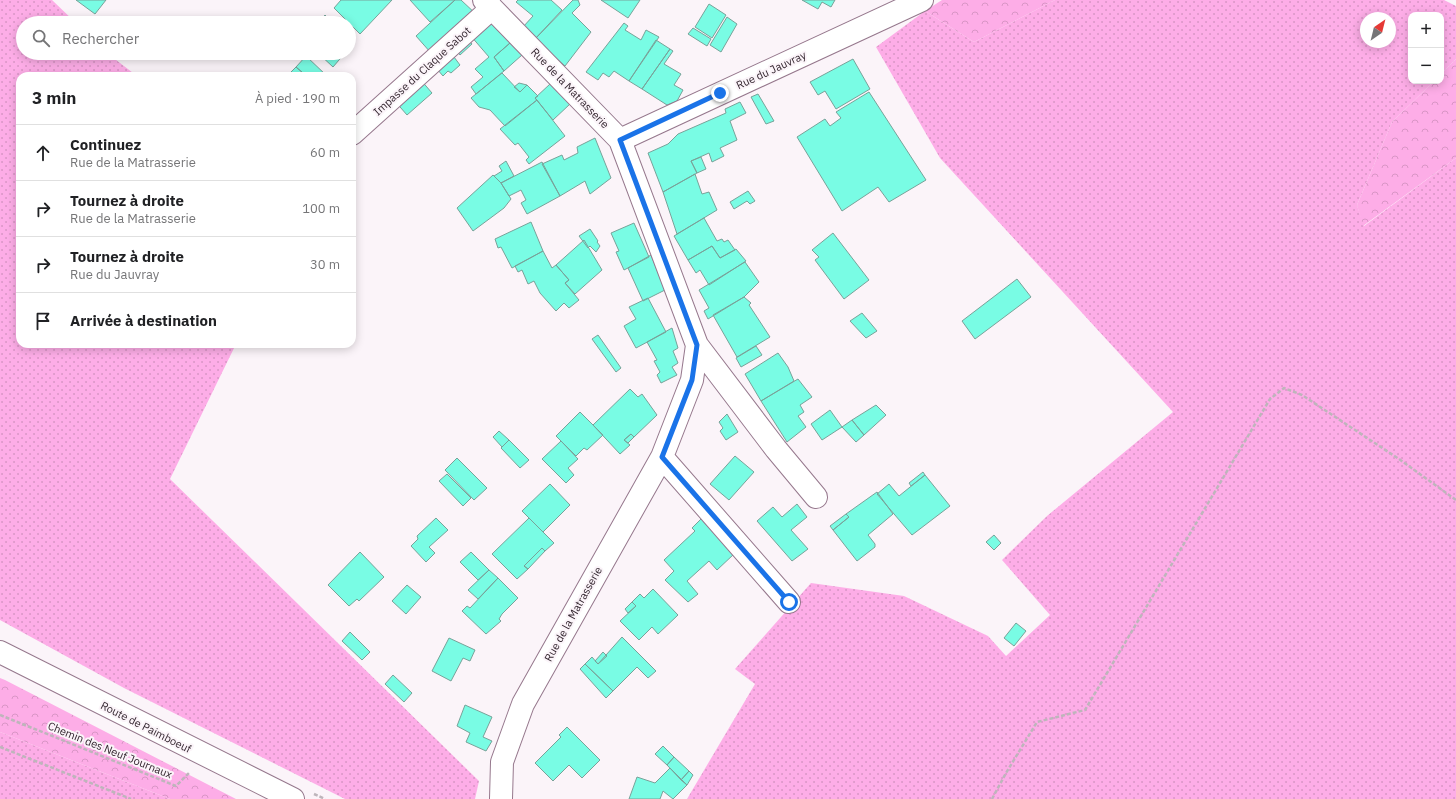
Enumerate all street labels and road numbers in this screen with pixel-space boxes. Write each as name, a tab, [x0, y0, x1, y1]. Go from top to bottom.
street label: Impasse du Claque Sabot	[370, 23, 474, 118]
street label: Rue de la Matrasserie	[528, 45, 612, 131]
street label: Rue du Jauvray	[734, 47, 809, 92]
street label: Rue de la Matrasserie	[541, 564, 605, 664]
street label: Route de Paimboeuf	[98, 698, 194, 756]
street label: Chemin des Neuf Journaux	[46, 719, 175, 782]

